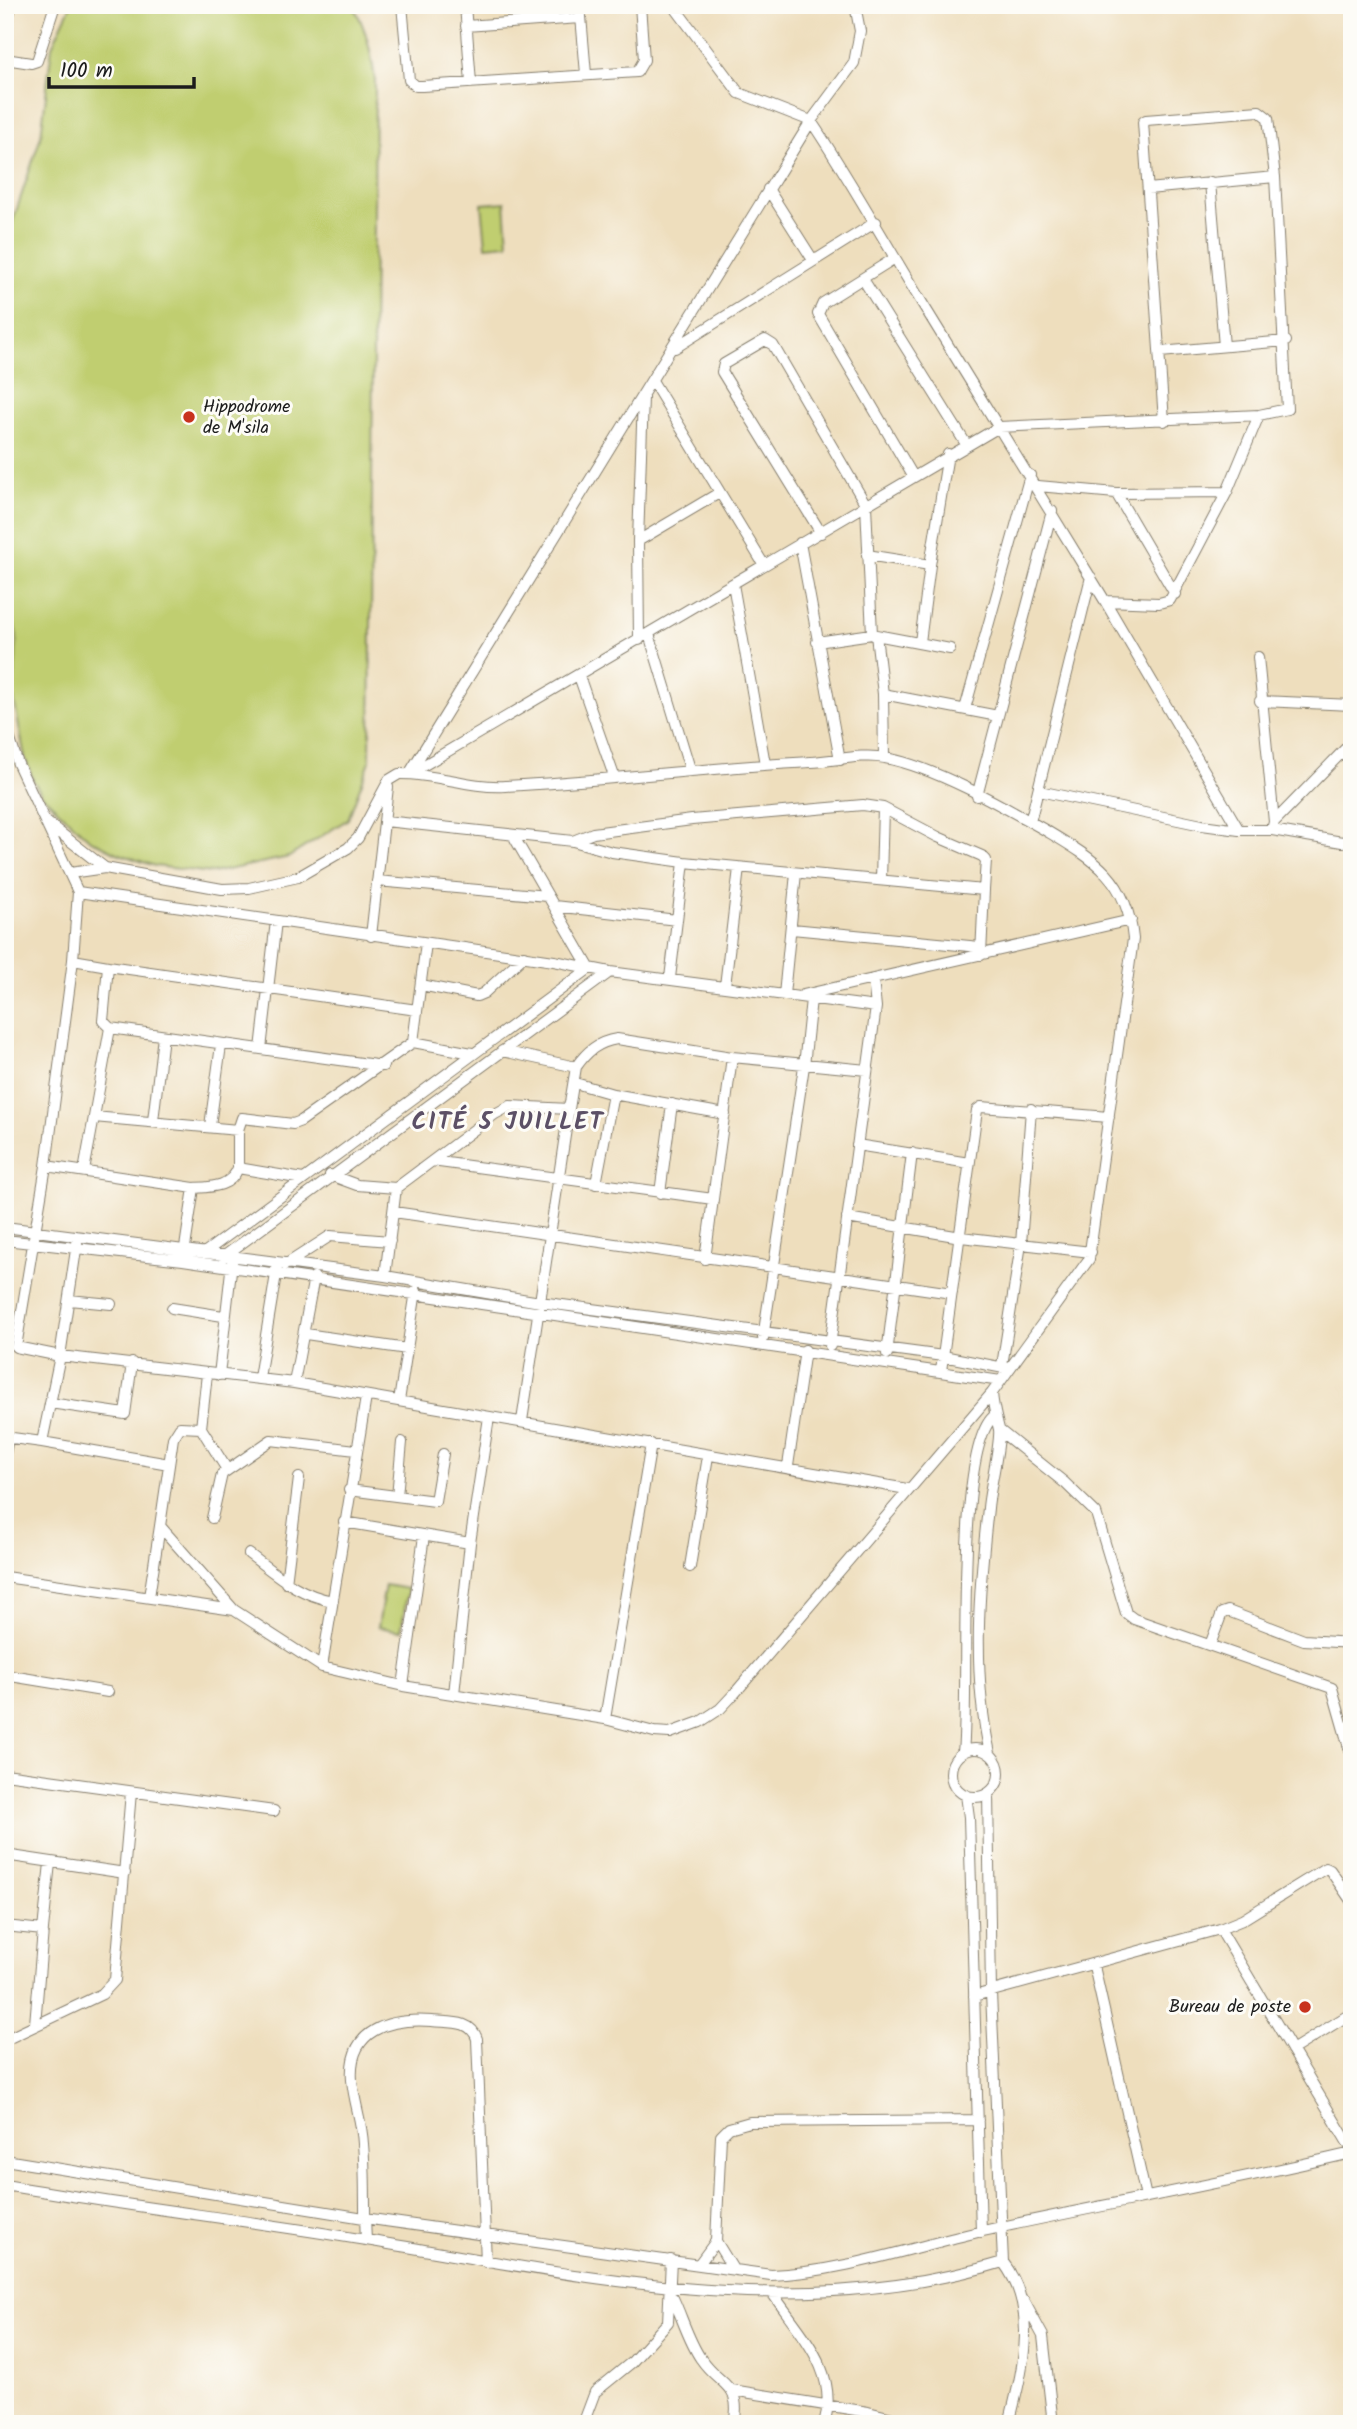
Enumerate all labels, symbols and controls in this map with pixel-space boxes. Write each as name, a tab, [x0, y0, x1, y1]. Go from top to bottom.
scale bar	[49, 46, 194, 90]
text: 100 m	[60, 55, 113, 88]
place label: Hippodrome de M'sila	[203, 393, 290, 443]
marker: Hippodrome de M'sila	[181, 409, 197, 425]
district label: CITÉ 5 JUILLET	[412, 1103, 604, 1142]
place label: Bureau de poste	[1169, 1993, 1291, 2022]
marker: Bureau de poste	[1297, 1999, 1313, 2015]

